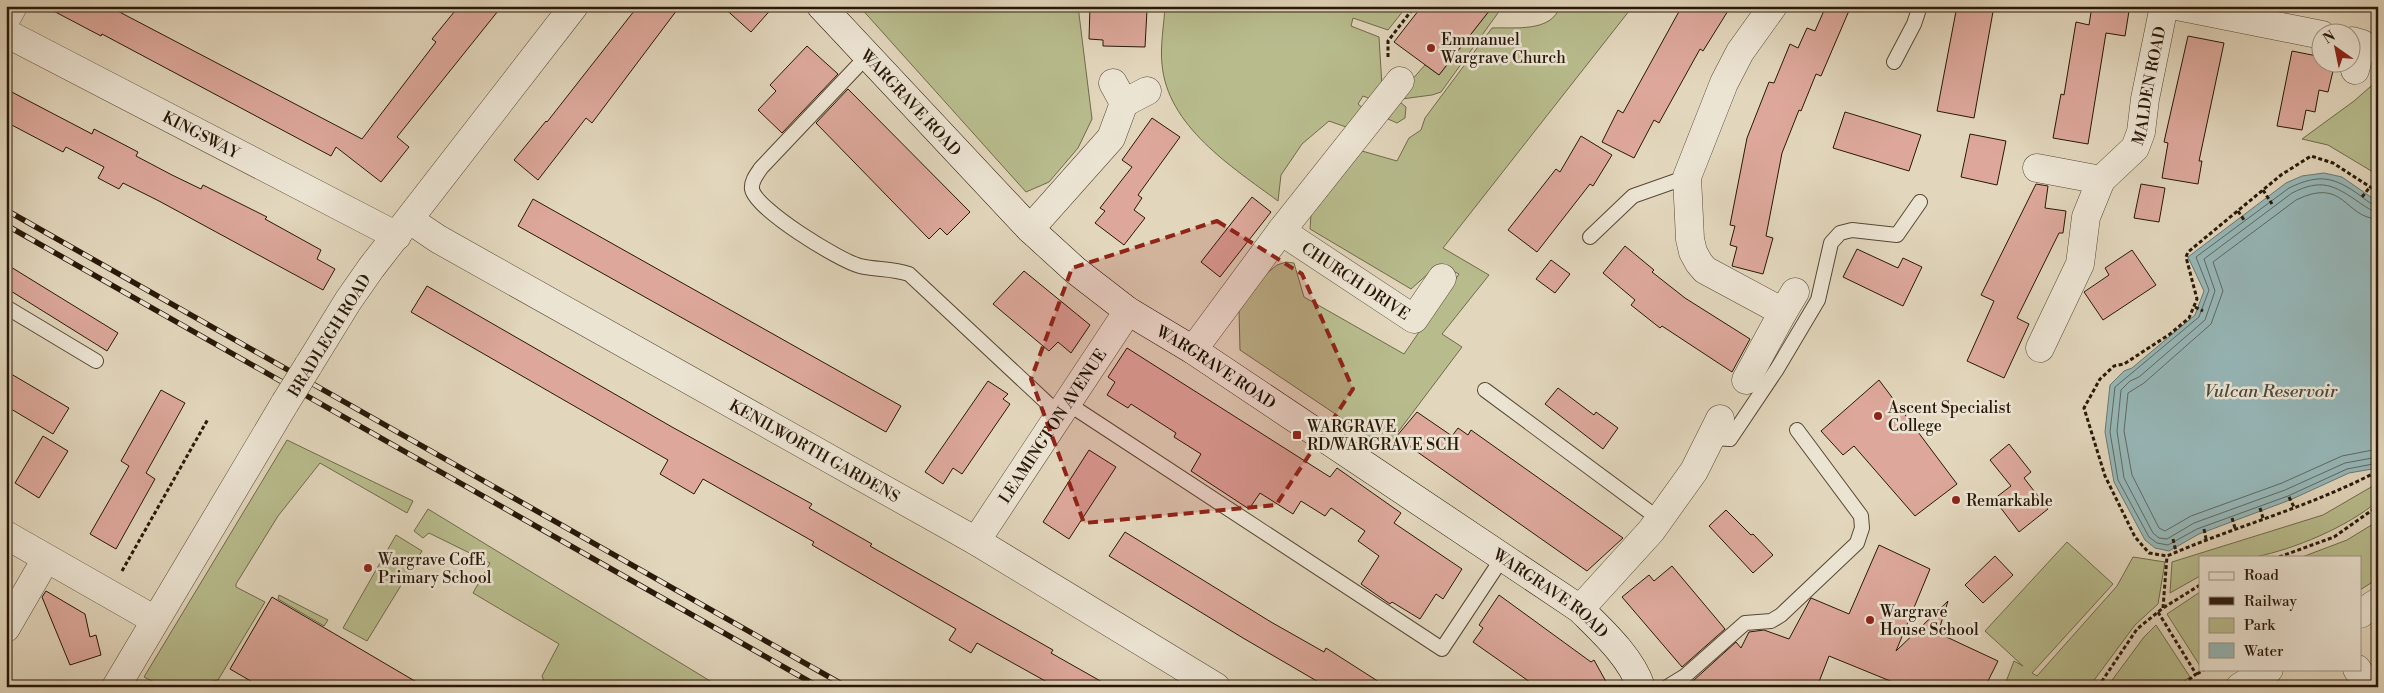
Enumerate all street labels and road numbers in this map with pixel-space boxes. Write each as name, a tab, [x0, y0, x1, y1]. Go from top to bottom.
street label: MALDEN ROAD	[2128, 25, 2171, 148]
street label: WARGRAVE ROAD	[855, 45, 965, 160]
street label: KINGSWAY	[159, 107, 244, 164]
street label: CHURCH DRIVE	[1297, 238, 1414, 325]
street label: BRADLEGH ROAD	[283, 270, 376, 401]
street label: WARGRAVE ROAD	[1152, 321, 1279, 414]
street label: LEAMINGTON AVENUE	[995, 345, 1111, 508]
street label: KENILWORTH GARDENS	[726, 396, 903, 507]
street label: WARGRAVE ROAD	[1488, 544, 1612, 642]

